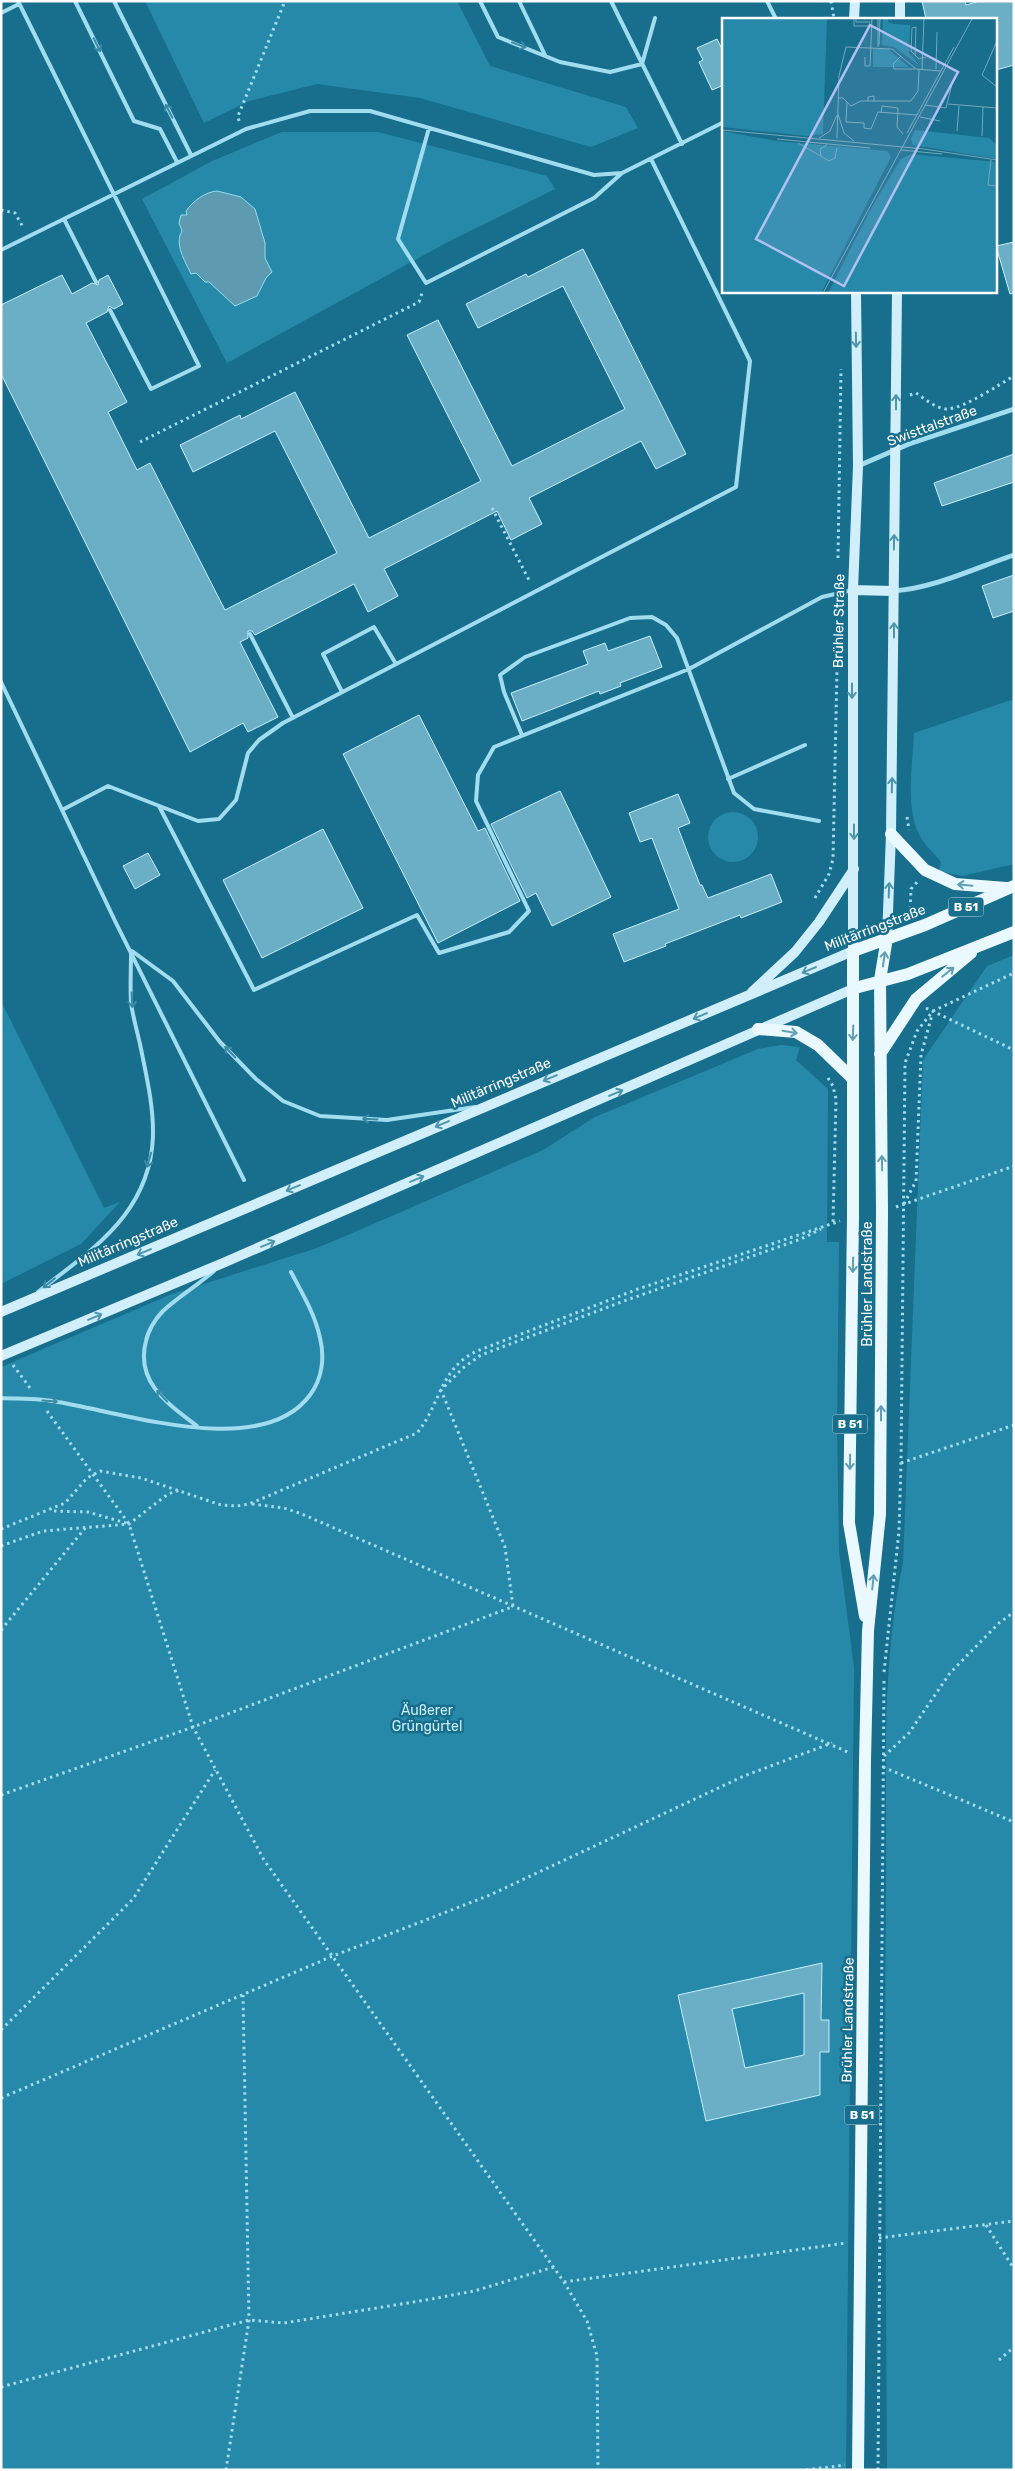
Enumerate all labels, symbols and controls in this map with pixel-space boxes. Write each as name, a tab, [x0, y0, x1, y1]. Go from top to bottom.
inset map	[722, 18, 998, 292]
one-way arrow	[93, 37, 102, 52]
one-way arrow	[511, 41, 526, 50]
one-way arrow	[164, 104, 173, 119]
one-way arrow	[851, 332, 861, 348]
one-way arrow	[891, 394, 901, 410]
street label: Swisttalstraße	[885, 402, 979, 450]
one-way arrow	[890, 534, 899, 550]
street label: Brühler Straße	[830, 573, 848, 668]
one-way arrow	[889, 623, 899, 639]
one-way arrow	[847, 682, 857, 699]
one-way arrow	[887, 777, 897, 794]
one-way arrow	[850, 824, 859, 840]
one-way arrow	[958, 880, 974, 889]
one-way arrow	[885, 882, 894, 898]
road number: B 51	[948, 898, 984, 916]
street label: Militärringstraße	[822, 901, 928, 955]
one-way arrow	[879, 952, 889, 968]
one-way arrow	[802, 966, 817, 976]
one-way arrow	[941, 966, 954, 977]
one-way arrow	[127, 992, 136, 1008]
one-way arrow	[693, 1012, 709, 1021]
one-way arrow	[849, 1025, 858, 1041]
one-way arrow	[781, 1027, 797, 1037]
one-way arrow	[224, 1046, 236, 1058]
street label: Militärringstraße	[448, 1054, 554, 1112]
one-way arrow	[543, 1074, 558, 1084]
one-way arrow	[608, 1088, 623, 1098]
one-way arrow	[362, 1115, 378, 1124]
one-way arrow	[435, 1119, 450, 1129]
one-way arrow	[144, 1151, 154, 1167]
one-way arrow	[877, 1155, 887, 1172]
one-way arrow	[409, 1174, 424, 1184]
one-way arrow	[286, 1183, 301, 1193]
street label: Militärringstraße	[75, 1213, 181, 1271]
street label: Brühler Landstraße	[859, 1221, 876, 1347]
one-way arrow	[260, 1238, 275, 1248]
one-way arrow	[137, 1247, 152, 1257]
one-way arrow	[848, 1256, 858, 1272]
one-way arrow	[43, 1277, 56, 1288]
one-way arrow	[87, 1312, 102, 1321]
one-way arrow	[156, 1390, 168, 1403]
one-way arrow	[42, 1396, 58, 1406]
one-way arrow	[876, 1405, 886, 1422]
road number: B 51	[832, 1415, 868, 1434]
one-way arrow	[845, 1454, 855, 1470]
one-way arrow	[868, 1574, 878, 1590]
park label: Äußerer Grüngürtel	[392, 1702, 462, 1735]
street label: Brühler Landstraße	[838, 1957, 858, 2083]
road number: B 51	[844, 2106, 880, 2124]

